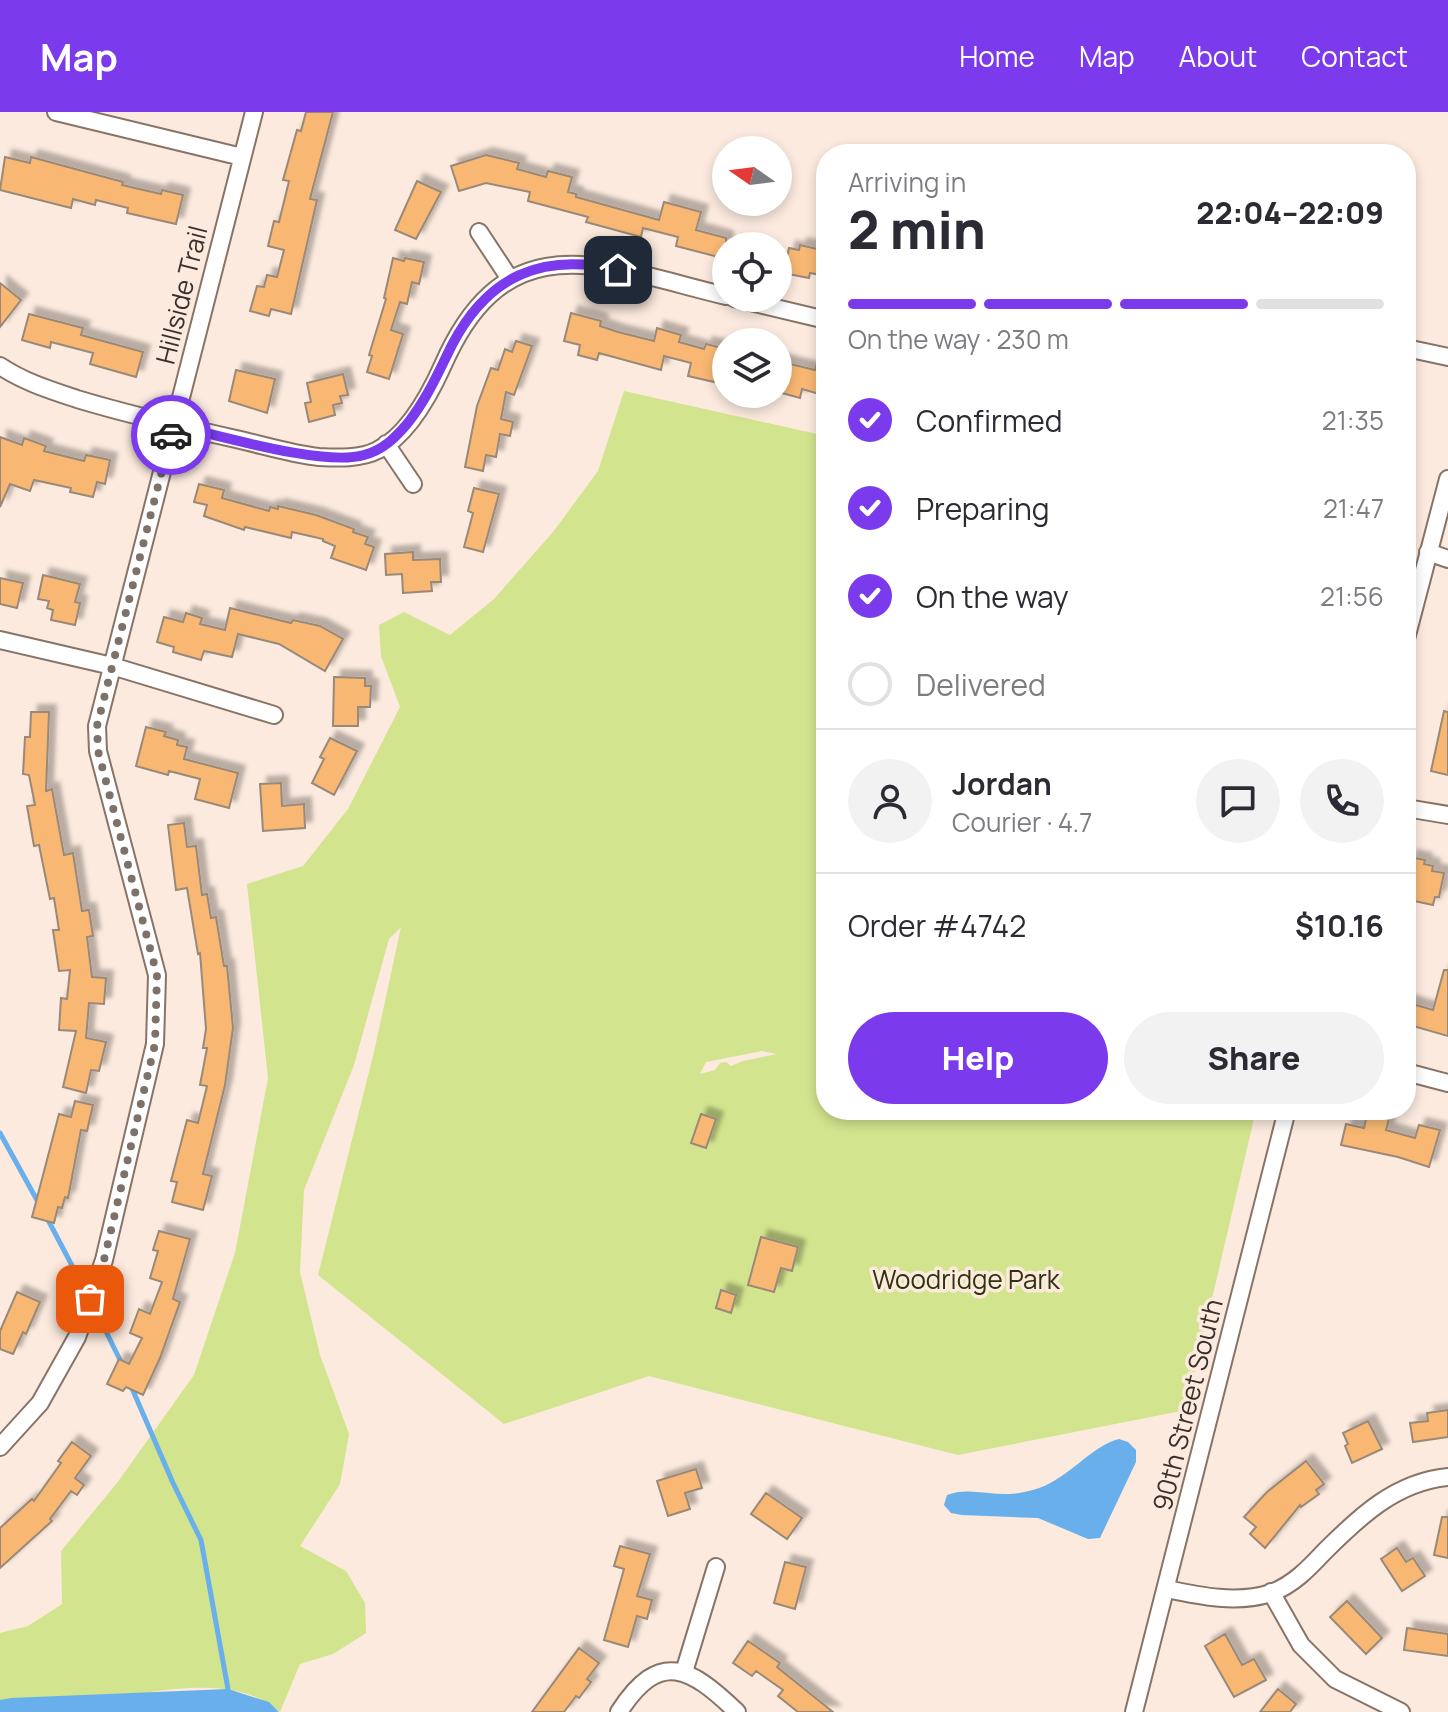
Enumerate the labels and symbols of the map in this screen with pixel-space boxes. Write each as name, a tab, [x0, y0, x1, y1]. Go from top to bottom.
north arrow	[712, 136, 792, 216]
street label: Hillside Trail	[146, 222, 216, 368]
pin	[584, 236, 652, 304]
courier	[131, 395, 211, 475]
park label: Woodridge Park	[872, 1261, 1061, 1297]
pin	[56, 1265, 124, 1333]
street label: 90th Street South	[1143, 1295, 1231, 1515]

